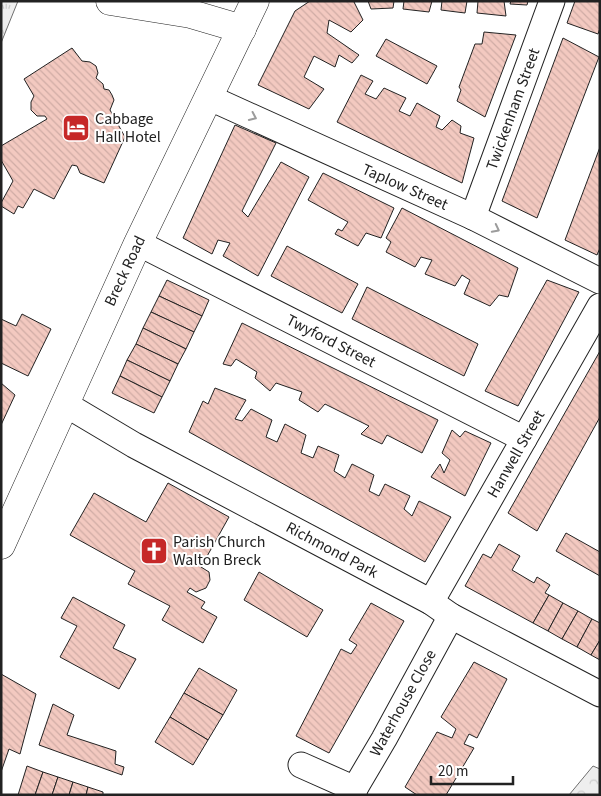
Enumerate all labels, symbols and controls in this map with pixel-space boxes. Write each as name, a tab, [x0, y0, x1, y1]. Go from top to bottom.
street label: Twickenham Street	[481, 44, 545, 173]
place label: Cabbage Hall Hotel	[95, 108, 161, 148]
one-way arrow	[248, 111, 257, 122]
hotel icon: Cabbage Hall Hotel	[61, 113, 91, 143]
street label: Taplow Street	[359, 158, 452, 216]
one-way arrow	[491, 223, 500, 233]
street label: Breck Road	[99, 232, 151, 310]
street label: Twyford Street	[282, 309, 380, 373]
street label: Hanwell Street	[482, 406, 550, 502]
street label: Richmond Park	[282, 516, 382, 584]
place label: Parish Church Walton Breck	[173, 531, 265, 571]
church icon: Parish Church Walton Breck	[139, 536, 169, 566]
street label: Waterhouse Close	[364, 645, 442, 760]
scale bar	[431, 754, 514, 786]
text: 20 m	[438, 761, 468, 782]

